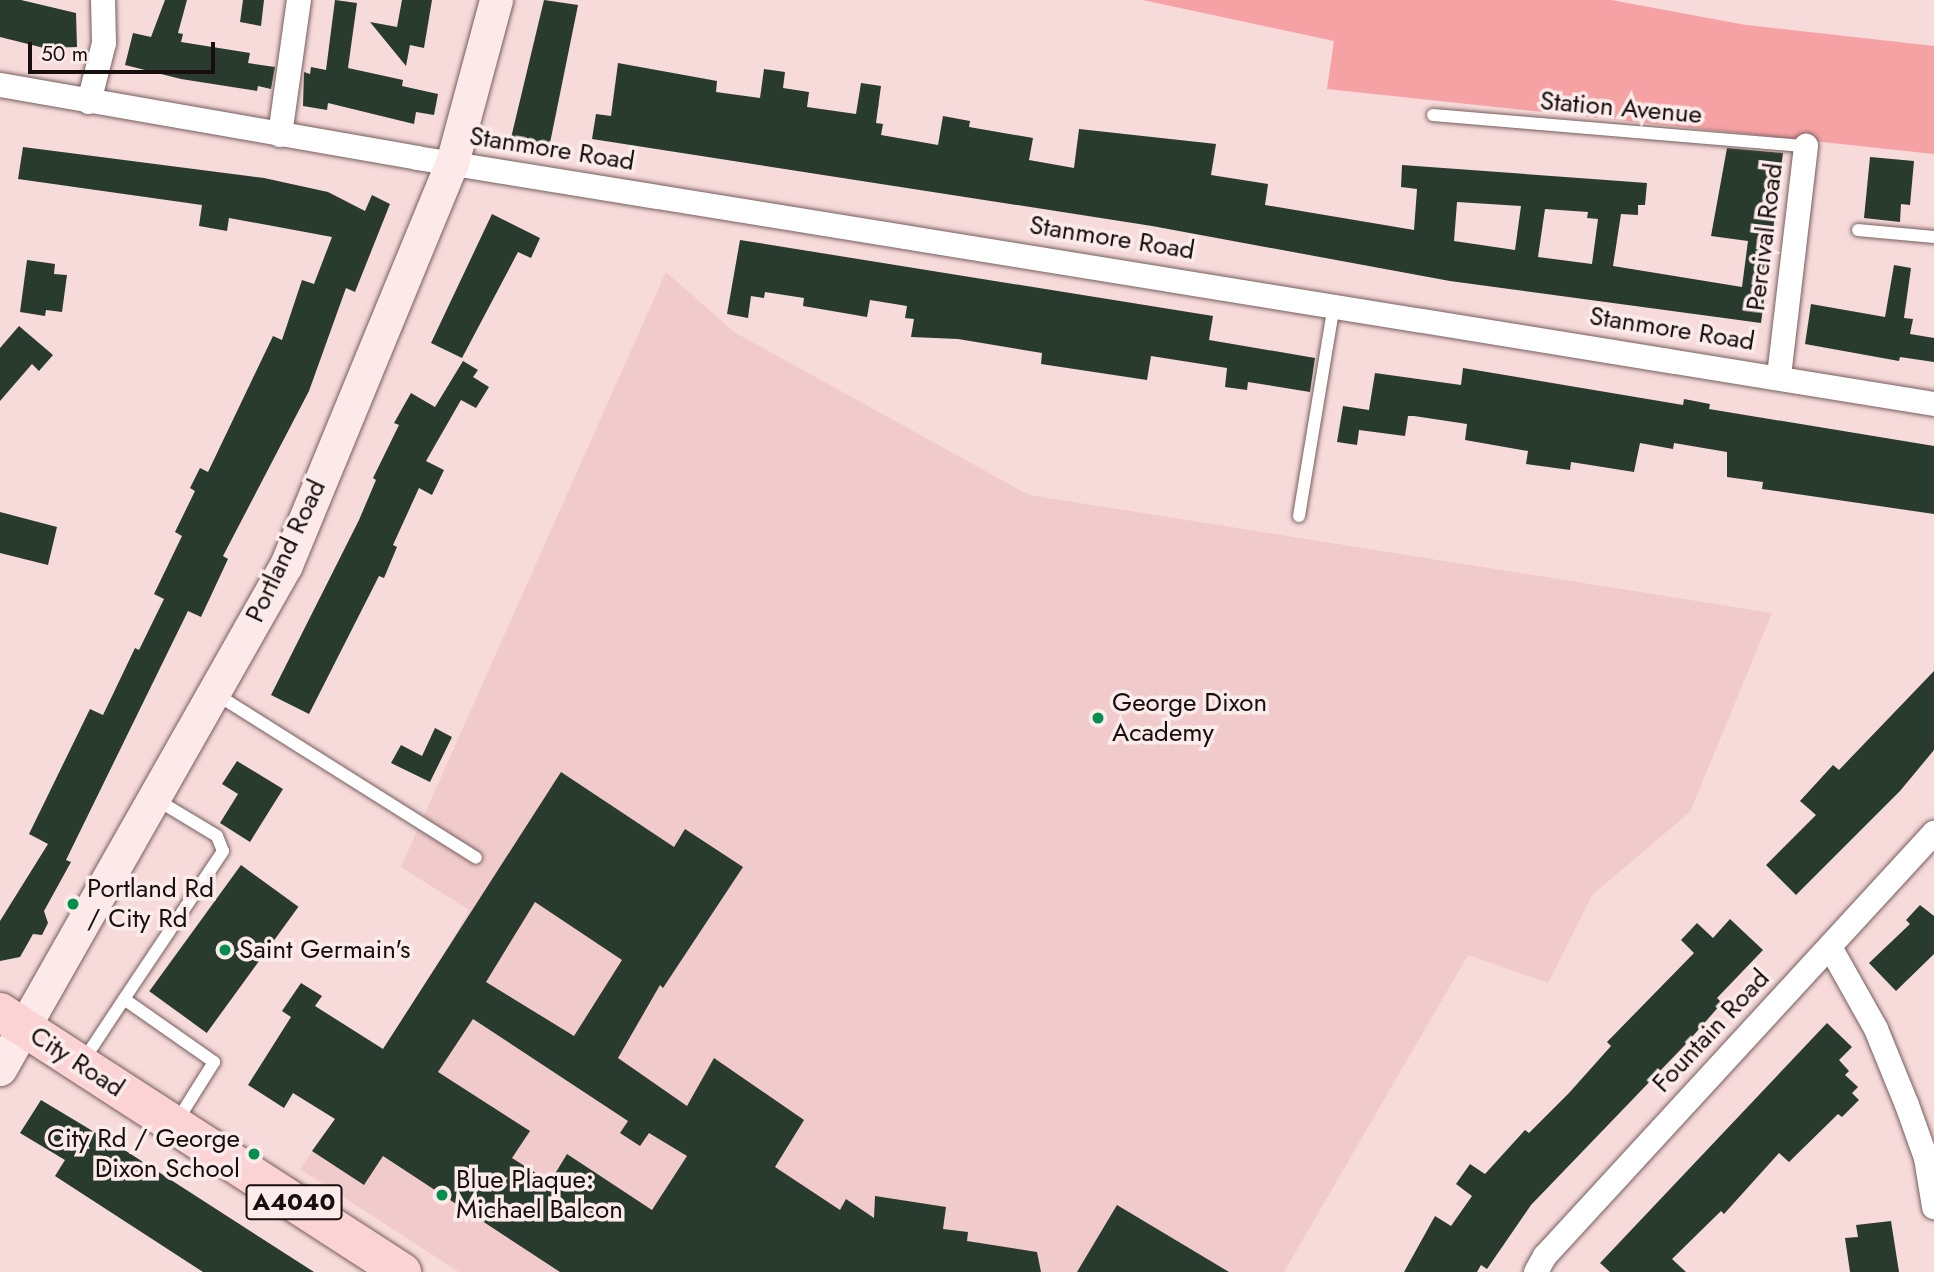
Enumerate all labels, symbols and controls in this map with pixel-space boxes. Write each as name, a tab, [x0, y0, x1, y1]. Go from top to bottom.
scale bar	[32, 28, 219, 72]
text: 50 m	[41, 39, 88, 69]
street label: Station Avenue	[1539, 85, 1703, 131]
street label: Stanmore Road	[467, 121, 637, 177]
street label: Percival Road	[1740, 161, 1790, 313]
street label: Stanmore Road	[1027, 210, 1197, 266]
street label: Stanmore Road	[1587, 301, 1757, 357]
street label: Portland Road	[239, 475, 333, 627]
place label: George Dixon Academy	[1112, 687, 1267, 748]
marker: George Dixon Academy	[1090, 710, 1106, 726]
place label: Portland Rd / City Rd	[87, 873, 214, 934]
marker: Portland Rd / City Rd	[65, 896, 81, 912]
place label: Saint Germain's	[239, 934, 410, 966]
marker: Saint Germain's	[217, 942, 233, 958]
street label: Fountain Road	[1646, 963, 1776, 1099]
street label: City Road	[24, 1020, 130, 1104]
place label: City Rd / George Dixon School	[47, 1123, 240, 1184]
marker: City Rd / George Dixon School	[246, 1146, 262, 1162]
place label: Blue Plaque: Michael Balcon	[456, 1164, 623, 1226]
road number: A4040	[245, 1182, 343, 1222]
marker: Blue Plaque: Michael Balcon	[434, 1187, 450, 1203]

